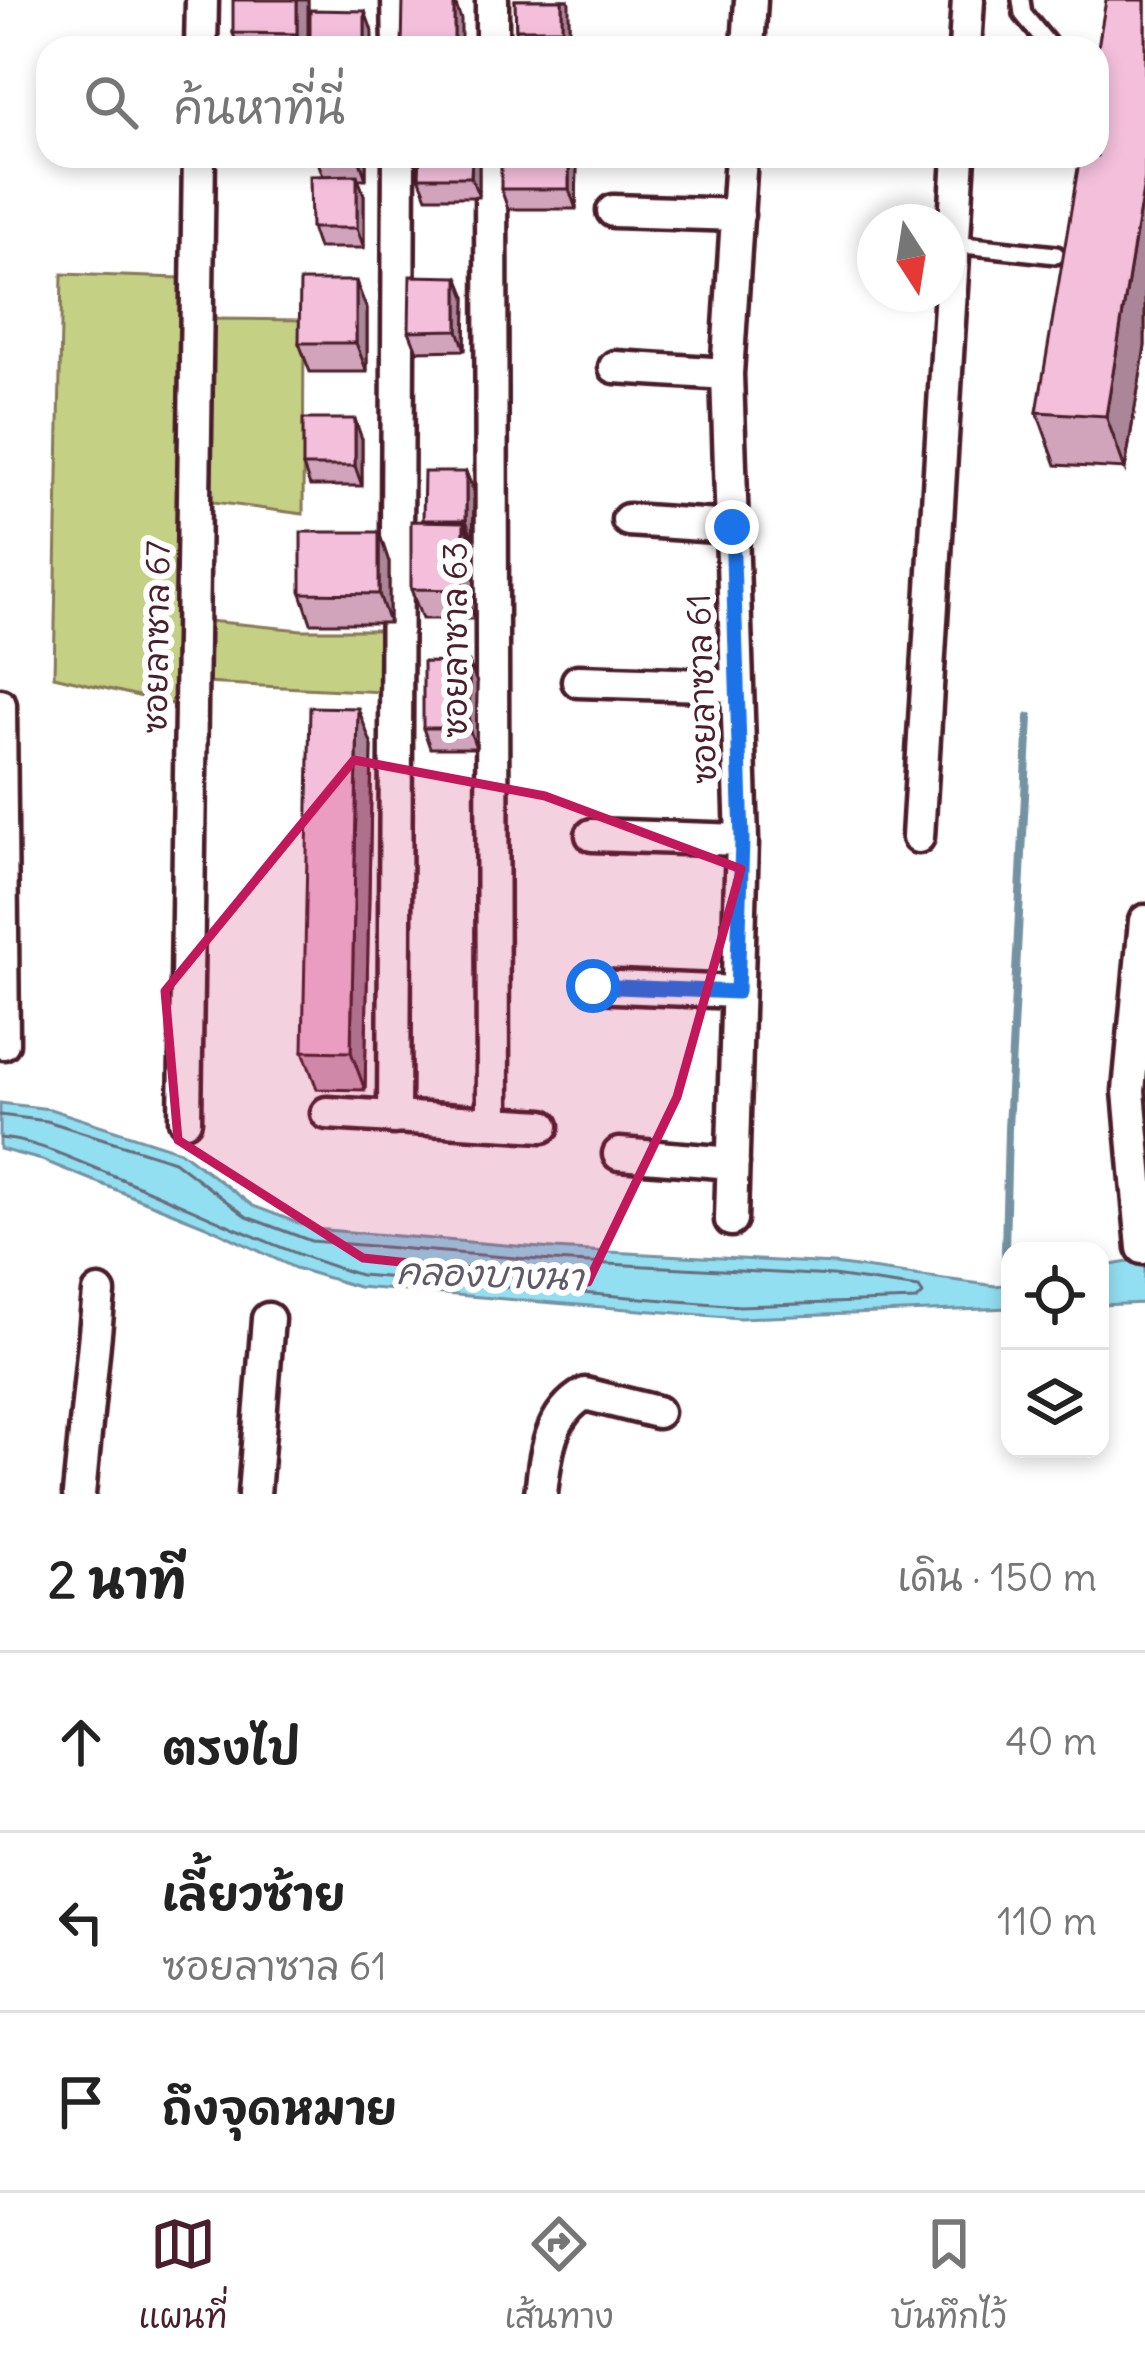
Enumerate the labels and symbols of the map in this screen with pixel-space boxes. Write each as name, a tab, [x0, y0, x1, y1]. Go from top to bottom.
north arrow	[857, 204, 965, 312]
route end	[705, 500, 759, 554]
street label: ซอยลาซาล 67	[133, 540, 179, 734]
street label: ซอยลาซาล 63	[434, 542, 476, 738]
street label: ซอยลาซาล 61	[677, 593, 725, 785]
route start	[566, 959, 620, 1013]
water label: คลองบางนา	[396, 1249, 586, 1300]

